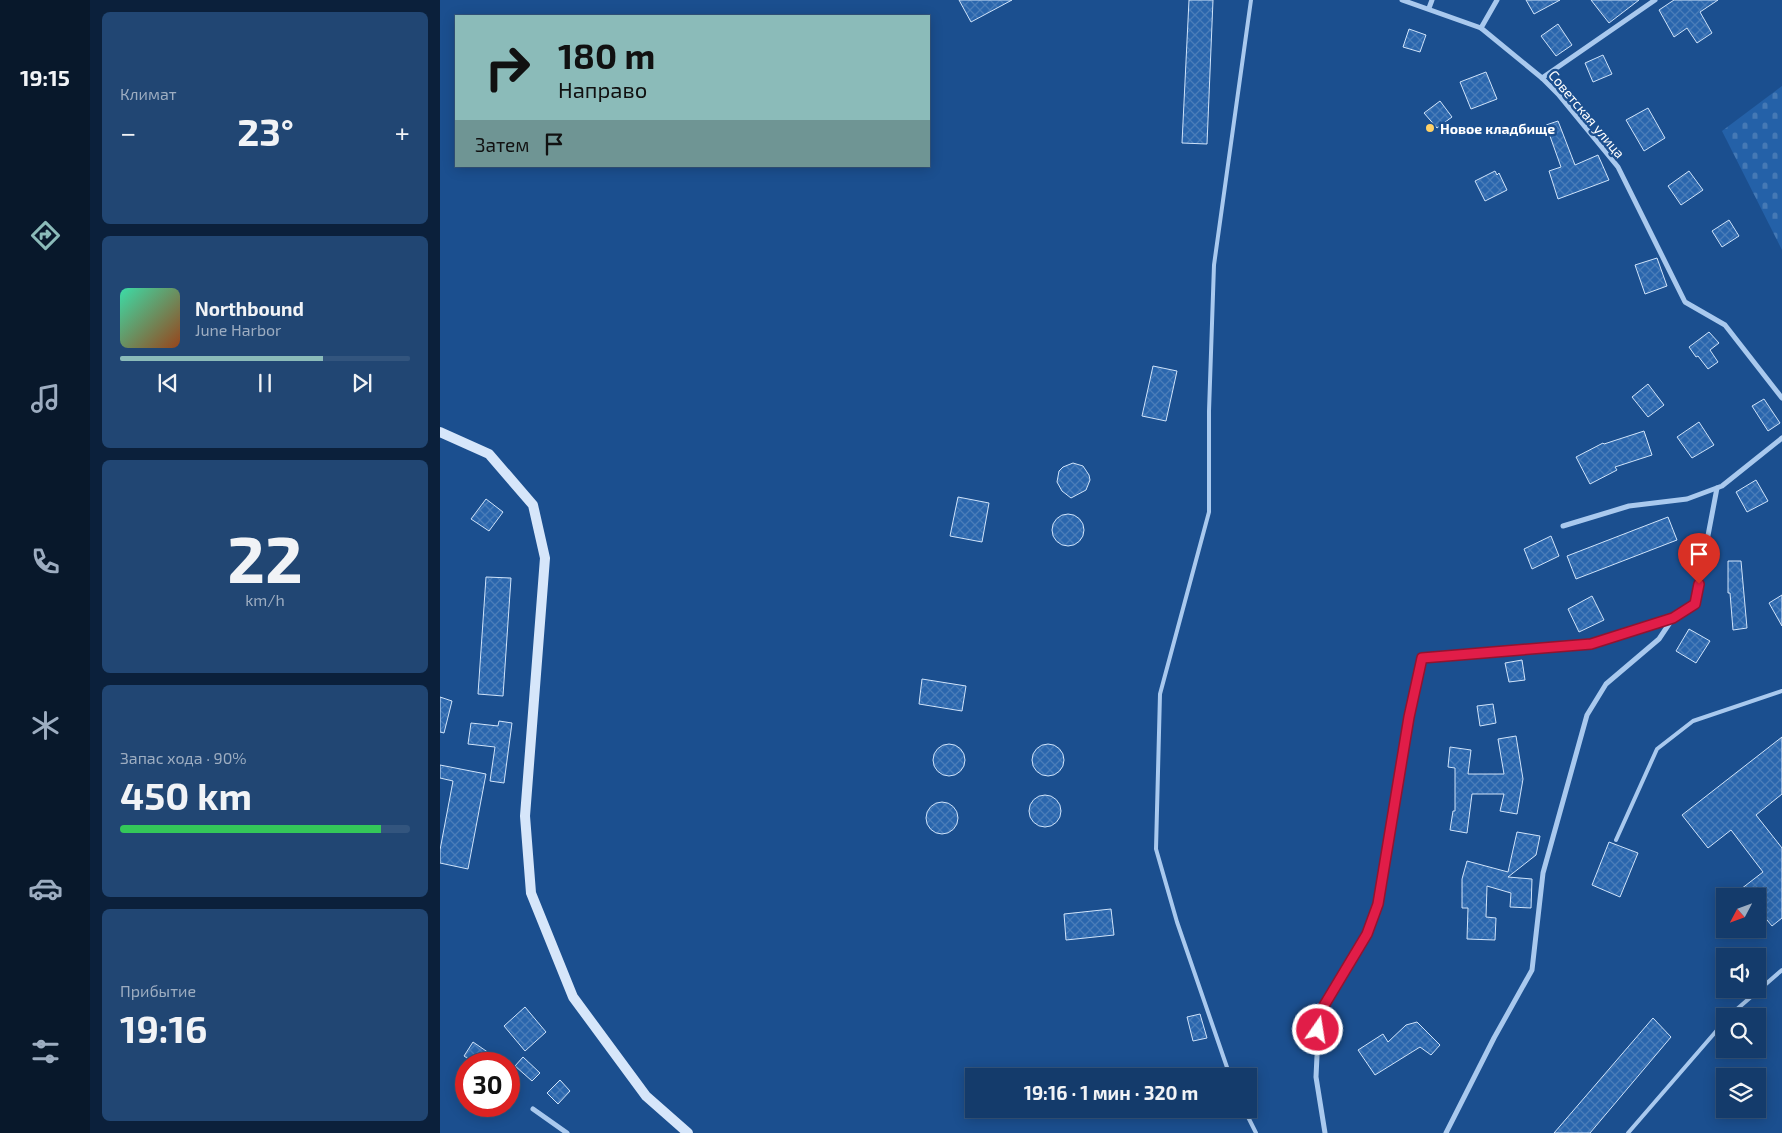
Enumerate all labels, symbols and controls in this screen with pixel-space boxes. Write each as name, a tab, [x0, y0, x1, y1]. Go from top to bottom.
text: 180 m	[558, 34, 655, 76]
icon: right	[475, 35, 540, 100]
text: 19:15	[20, 64, 70, 90]
street label: Советская улица	[1545, 67, 1629, 161]
text: Направо	[558, 76, 647, 102]
text: Климат	[120, 84, 177, 103]
text: 23°	[237, 108, 294, 154]
text: −	[120, 115, 136, 149]
text: +	[395, 115, 410, 149]
place label: Новое кладбище	[1440, 120, 1555, 137]
marker: Новое кладбище	[1424, 122, 1436, 134]
icon: arrive	[540, 130, 568, 158]
text: Затем	[475, 133, 530, 156]
icon: directions	[28, 218, 63, 253]
text: Northbound	[195, 297, 304, 320]
text: June Harbor	[195, 320, 282, 339]
icon: previous	[154, 369, 182, 397]
icon: pause	[251, 369, 279, 397]
icon: next	[348, 369, 376, 397]
icon: music	[28, 381, 63, 416]
text: 22	[227, 518, 303, 596]
pin	[1678, 533, 1720, 584]
icon: arrive	[1685, 540, 1713, 568]
icon: phone	[28, 544, 63, 579]
text: km/h	[245, 590, 285, 609]
icon: climate	[28, 708, 63, 743]
text: Запас хода · 90%	[120, 748, 247, 767]
text: 450 km	[120, 772, 252, 818]
icon: car	[28, 871, 63, 906]
north arrow	[1716, 888, 1766, 938]
map controls	[1716, 888, 1766, 1118]
button: sound	[1716, 948, 1766, 998]
text: Прибытие	[120, 981, 196, 1000]
position arrow	[1291, 1003, 1343, 1055]
text: 19:16	[120, 1005, 207, 1051]
button: search	[1716, 1008, 1766, 1058]
icon: filters	[28, 1034, 63, 1069]
speed limit sign: 30	[455, 1052, 520, 1117]
button: layers	[1716, 1068, 1766, 1118]
text: 19:16 · 1 мин · 320 m	[1024, 1081, 1198, 1104]

